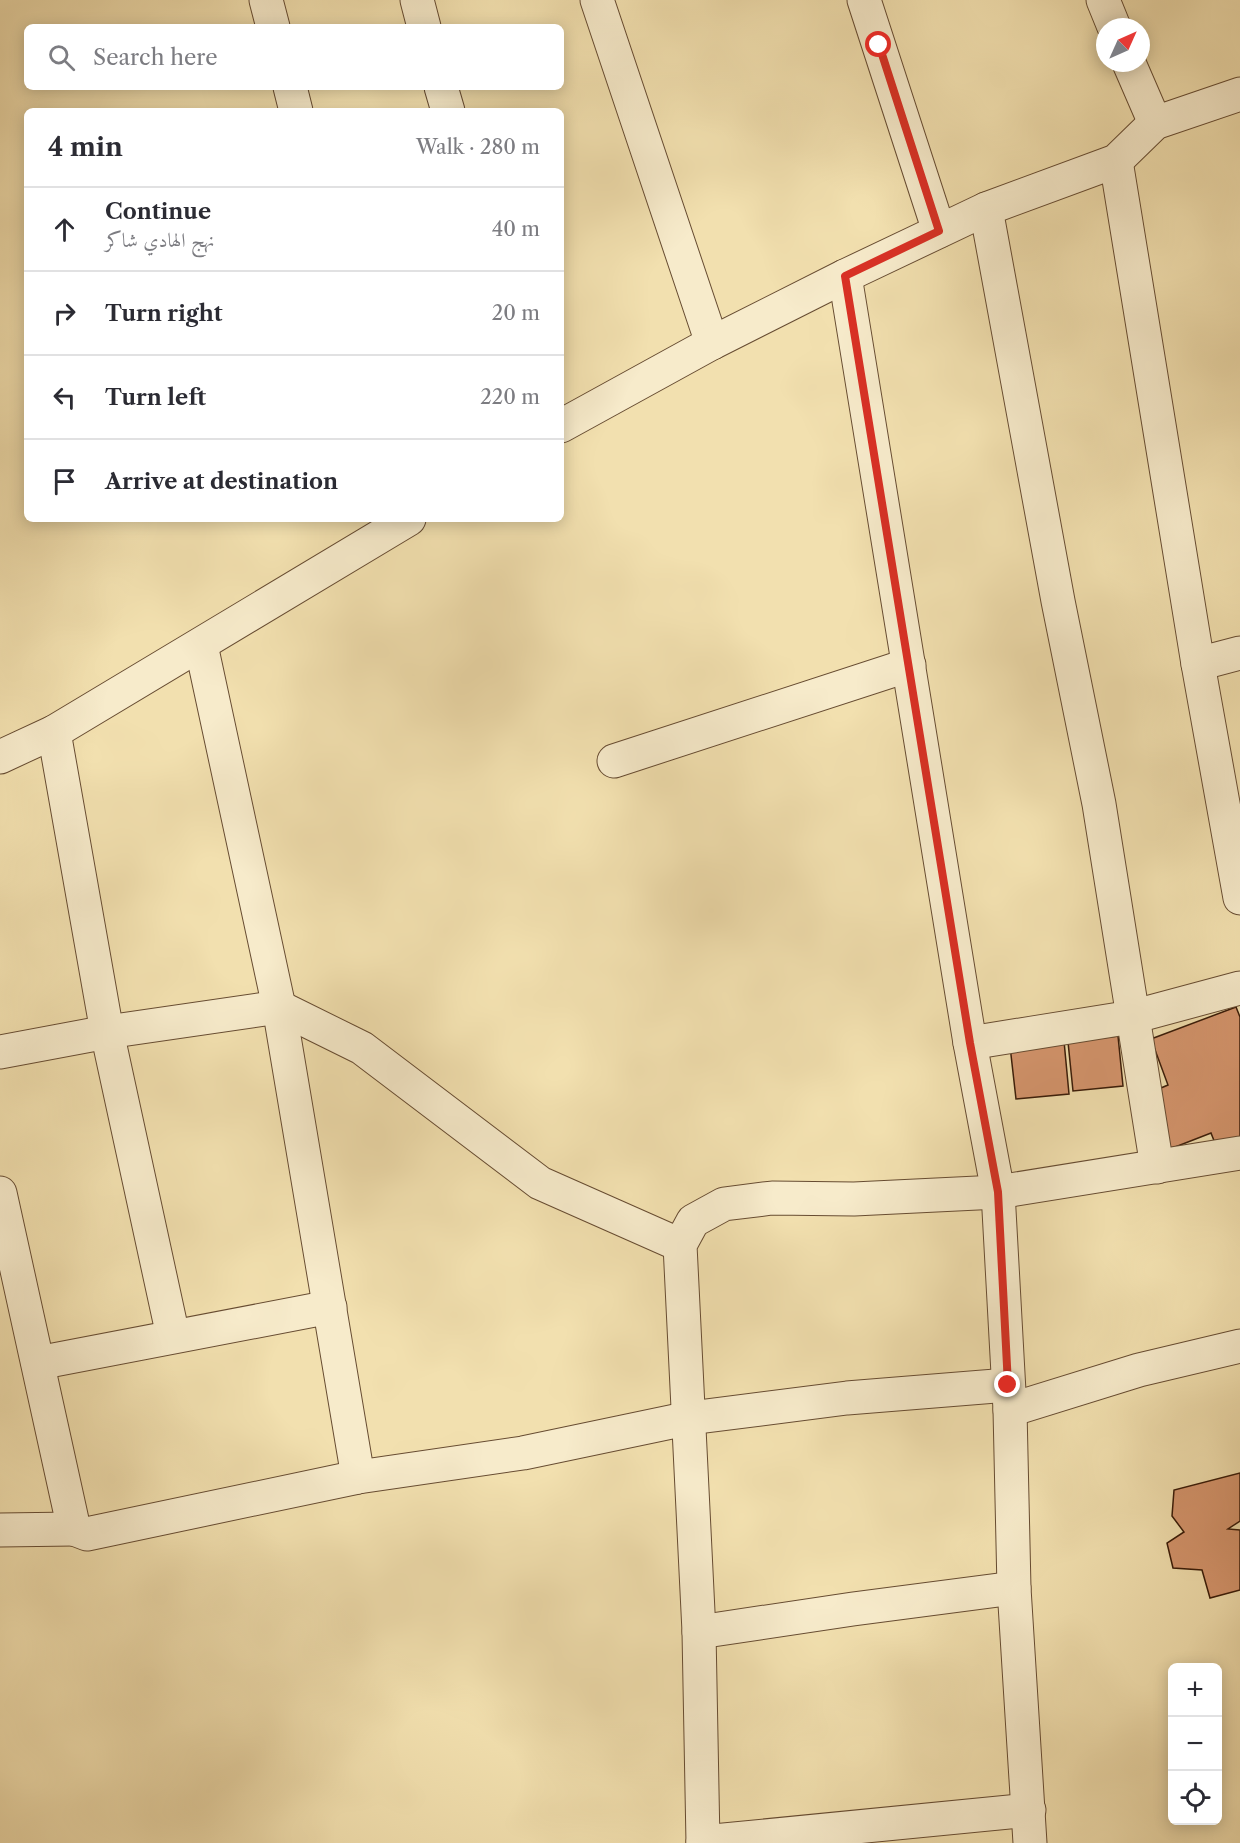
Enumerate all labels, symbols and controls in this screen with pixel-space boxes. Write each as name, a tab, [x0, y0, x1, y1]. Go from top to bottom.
north arrow	[1096, 18, 1150, 72]
search box	[24, 24, 564, 90]
route start	[865, 31, 891, 57]
icon: search	[45, 41, 78, 74]
text: Search here	[93, 44, 218, 71]
text: 4 min	[48, 131, 123, 163]
text: Walk · 280 m	[416, 135, 540, 159]
text: Continue	[105, 198, 211, 225]
icon: ahead	[48, 213, 81, 246]
text: 40 m	[492, 217, 540, 241]
text: نهج الهادي شاكر	[105, 228, 214, 252]
icon: right	[48, 297, 81, 330]
text: Turn right	[105, 300, 223, 327]
text: 20 m	[492, 301, 540, 325]
icon: left	[48, 381, 81, 414]
text: Turn left	[105, 384, 206, 411]
text: 220 m	[480, 385, 540, 409]
icon: arrive	[48, 465, 81, 498]
text: Arrive at destination	[105, 468, 338, 495]
route end	[994, 1371, 1020, 1397]
map controls	[1168, 1663, 1222, 1825]
button: +	[1168, 1663, 1222, 1717]
button: −	[1168, 1717, 1222, 1771]
button: locate	[1168, 1771, 1222, 1825]

